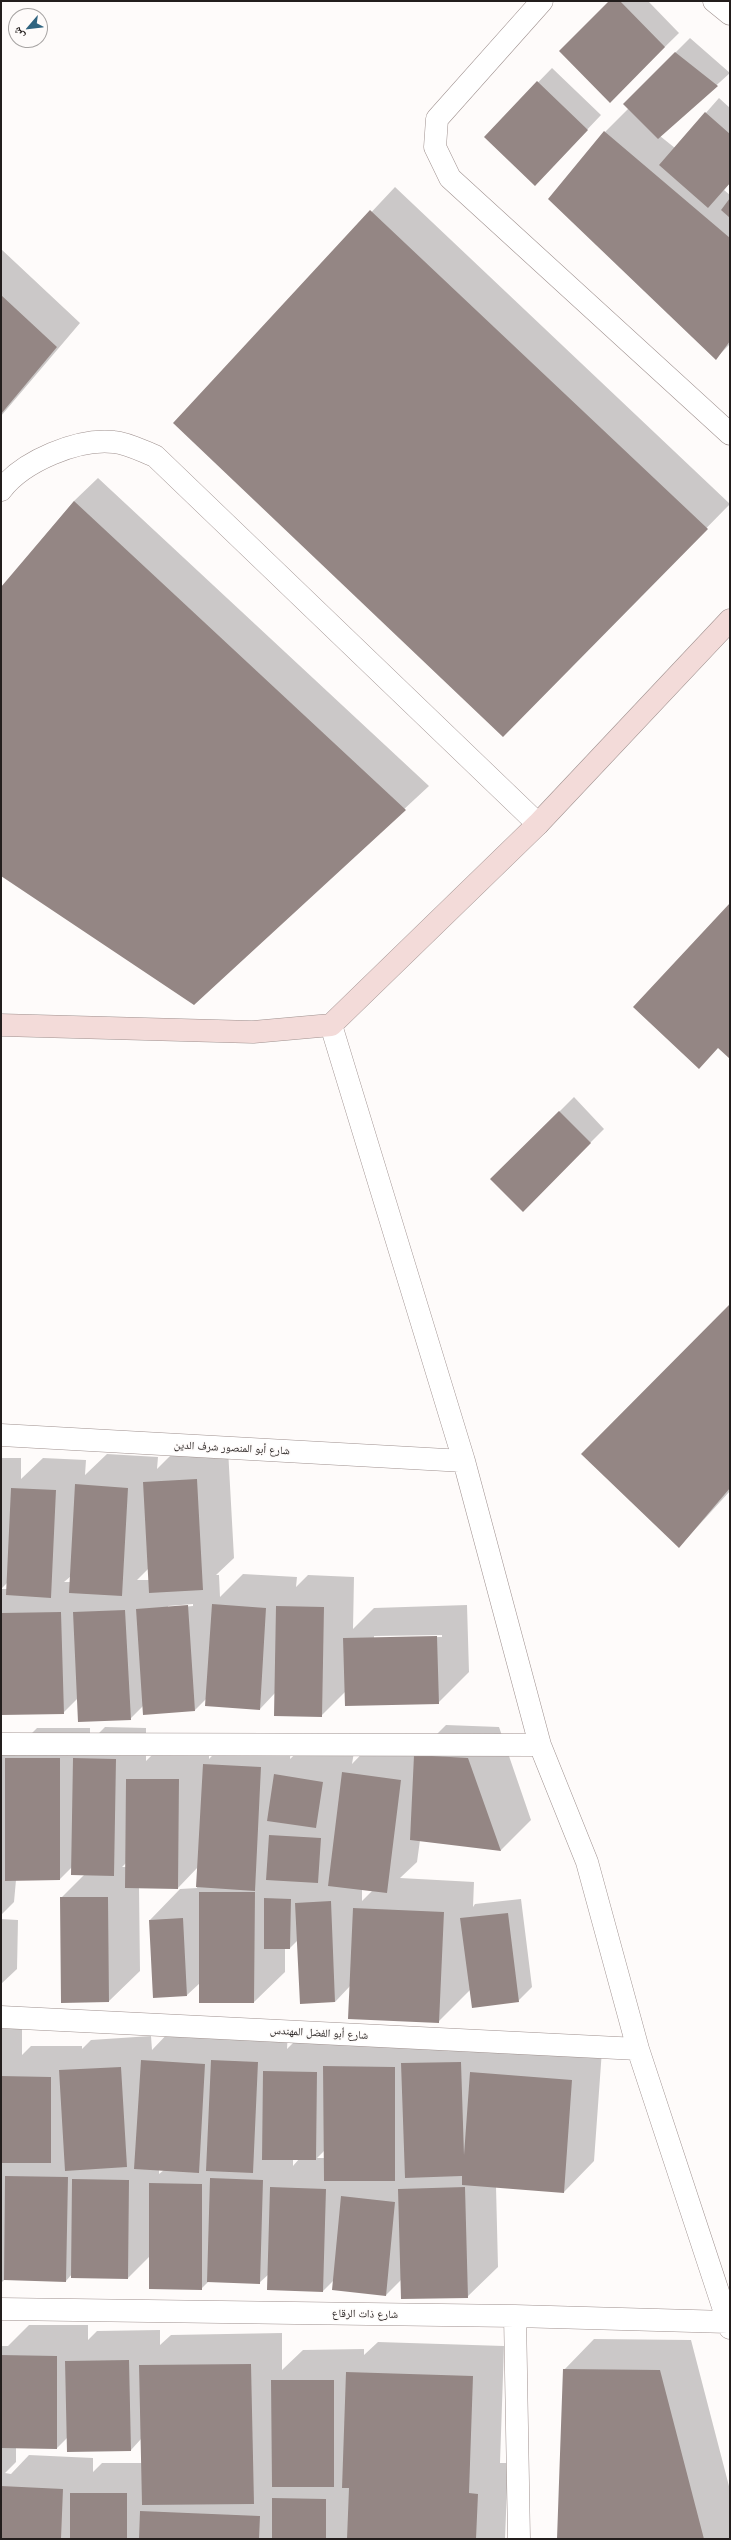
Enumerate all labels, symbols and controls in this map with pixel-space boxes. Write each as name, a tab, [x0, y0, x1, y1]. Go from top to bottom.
north arrow	[8, 8, 48, 48]
text: ش	[9, 25, 27, 42]
street label: شارع أبو المنصور شرف الدين	[174, 1438, 290, 1458]
street label: شارع أبو الفضل المهندس	[269, 2024, 369, 2042]
street label: شارع ذات الرقاع	[332, 2307, 398, 2321]

